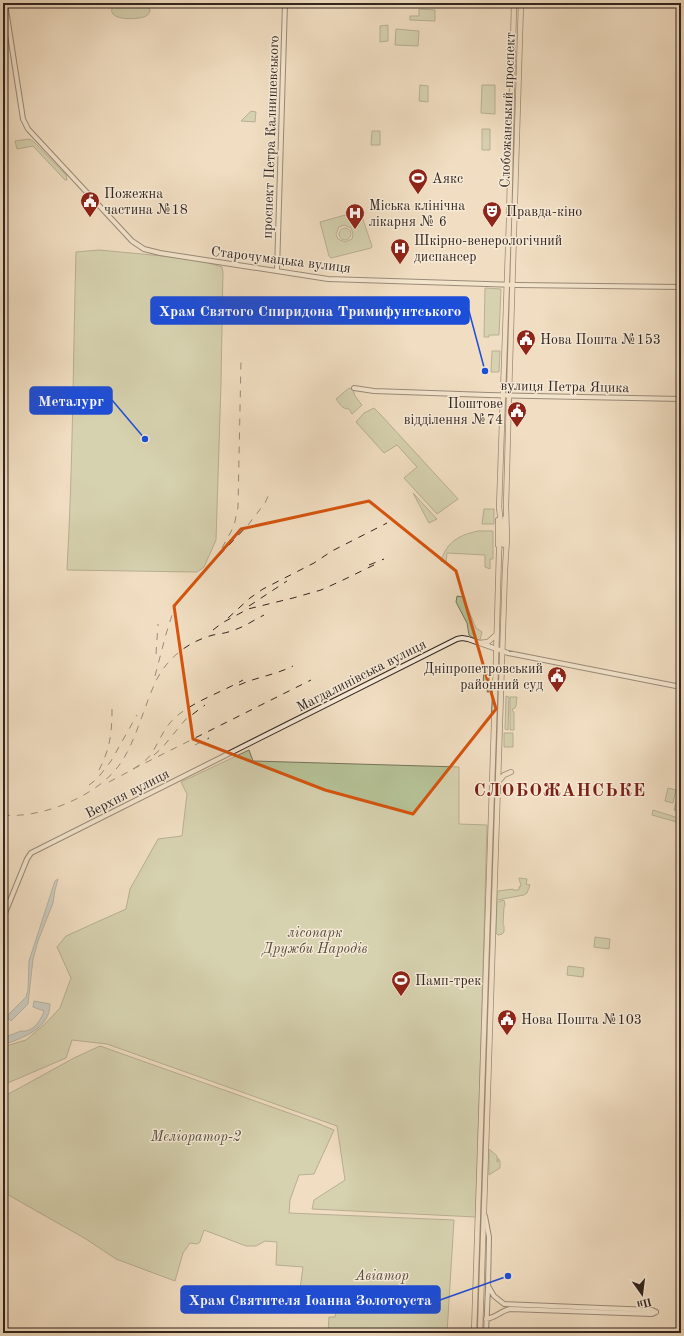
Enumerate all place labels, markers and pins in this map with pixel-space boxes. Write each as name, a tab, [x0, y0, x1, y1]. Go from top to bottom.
sports icon: Аякс	[407, 167, 429, 195]
place label: Аякс	[432, 172, 463, 186]
place label: Пожежна частина №18	[104, 187, 188, 217]
public building icon: Пожежна частина №18	[79, 190, 101, 218]
place label: Міська клінічна лікарня № 6	[369, 199, 465, 229]
theatre icon: Правда-кіно	[481, 200, 503, 228]
hospital icon: Міська клінічна лікарня № 6	[344, 202, 366, 230]
place label: Правда-кіно	[506, 205, 582, 219]
place label: Шкірно-венерологічний диспансер	[414, 234, 562, 264]
hospital icon: Шкірно-венерологічний диспансер	[389, 237, 411, 265]
callout: Храм Святого Спиридона Тримифунтського	[151, 297, 469, 324]
public building icon: Нова Пошта №153	[515, 328, 537, 356]
place label: Нова Пошта №153	[540, 333, 661, 347]
callout: Металург	[30, 387, 112, 414]
place label: Поштове відділення №74	[404, 397, 503, 427]
public building icon: Поштове відділення №74	[506, 400, 528, 428]
place label: Дніпропетровський районний суд	[424, 662, 543, 692]
public building icon: Дніпропетровський районний суд	[546, 665, 568, 693]
sports icon: Памп-трек	[390, 969, 412, 997]
place label: Памп-трек	[415, 974, 481, 988]
public building icon: Нова Пошта №103	[496, 1008, 518, 1036]
place label: Нова Пошта №103	[521, 1013, 642, 1027]
callout: Храм Святителя Іоанна Золотоуста	[181, 1286, 440, 1313]

